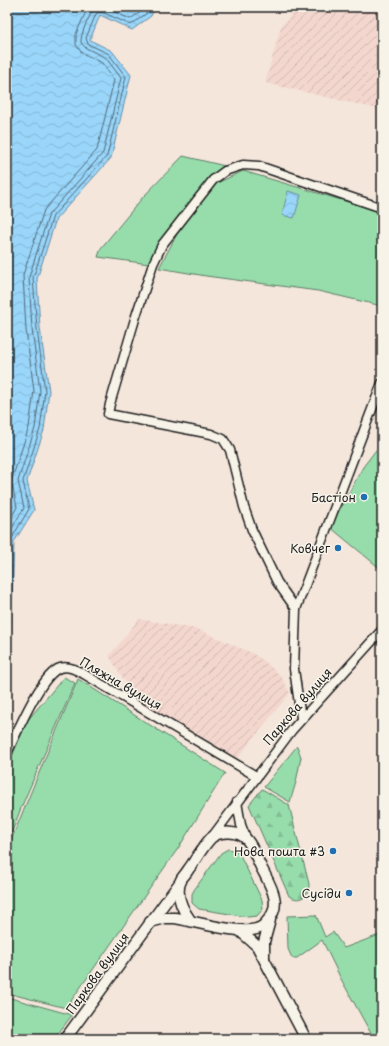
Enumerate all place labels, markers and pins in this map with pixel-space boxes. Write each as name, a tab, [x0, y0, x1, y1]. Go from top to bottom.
place label: Бастіон	[311, 488, 356, 506]
marker: Бастіон	[359, 492, 369, 502]
place label: Ковчег	[290, 539, 331, 557]
marker: Ковчег	[333, 543, 343, 553]
place label: Нова пошта #3	[234, 842, 325, 860]
marker: Нова пошта #3	[328, 846, 338, 856]
place label: Сусіди	[301, 884, 341, 902]
marker: Сусіди	[344, 888, 354, 898]

